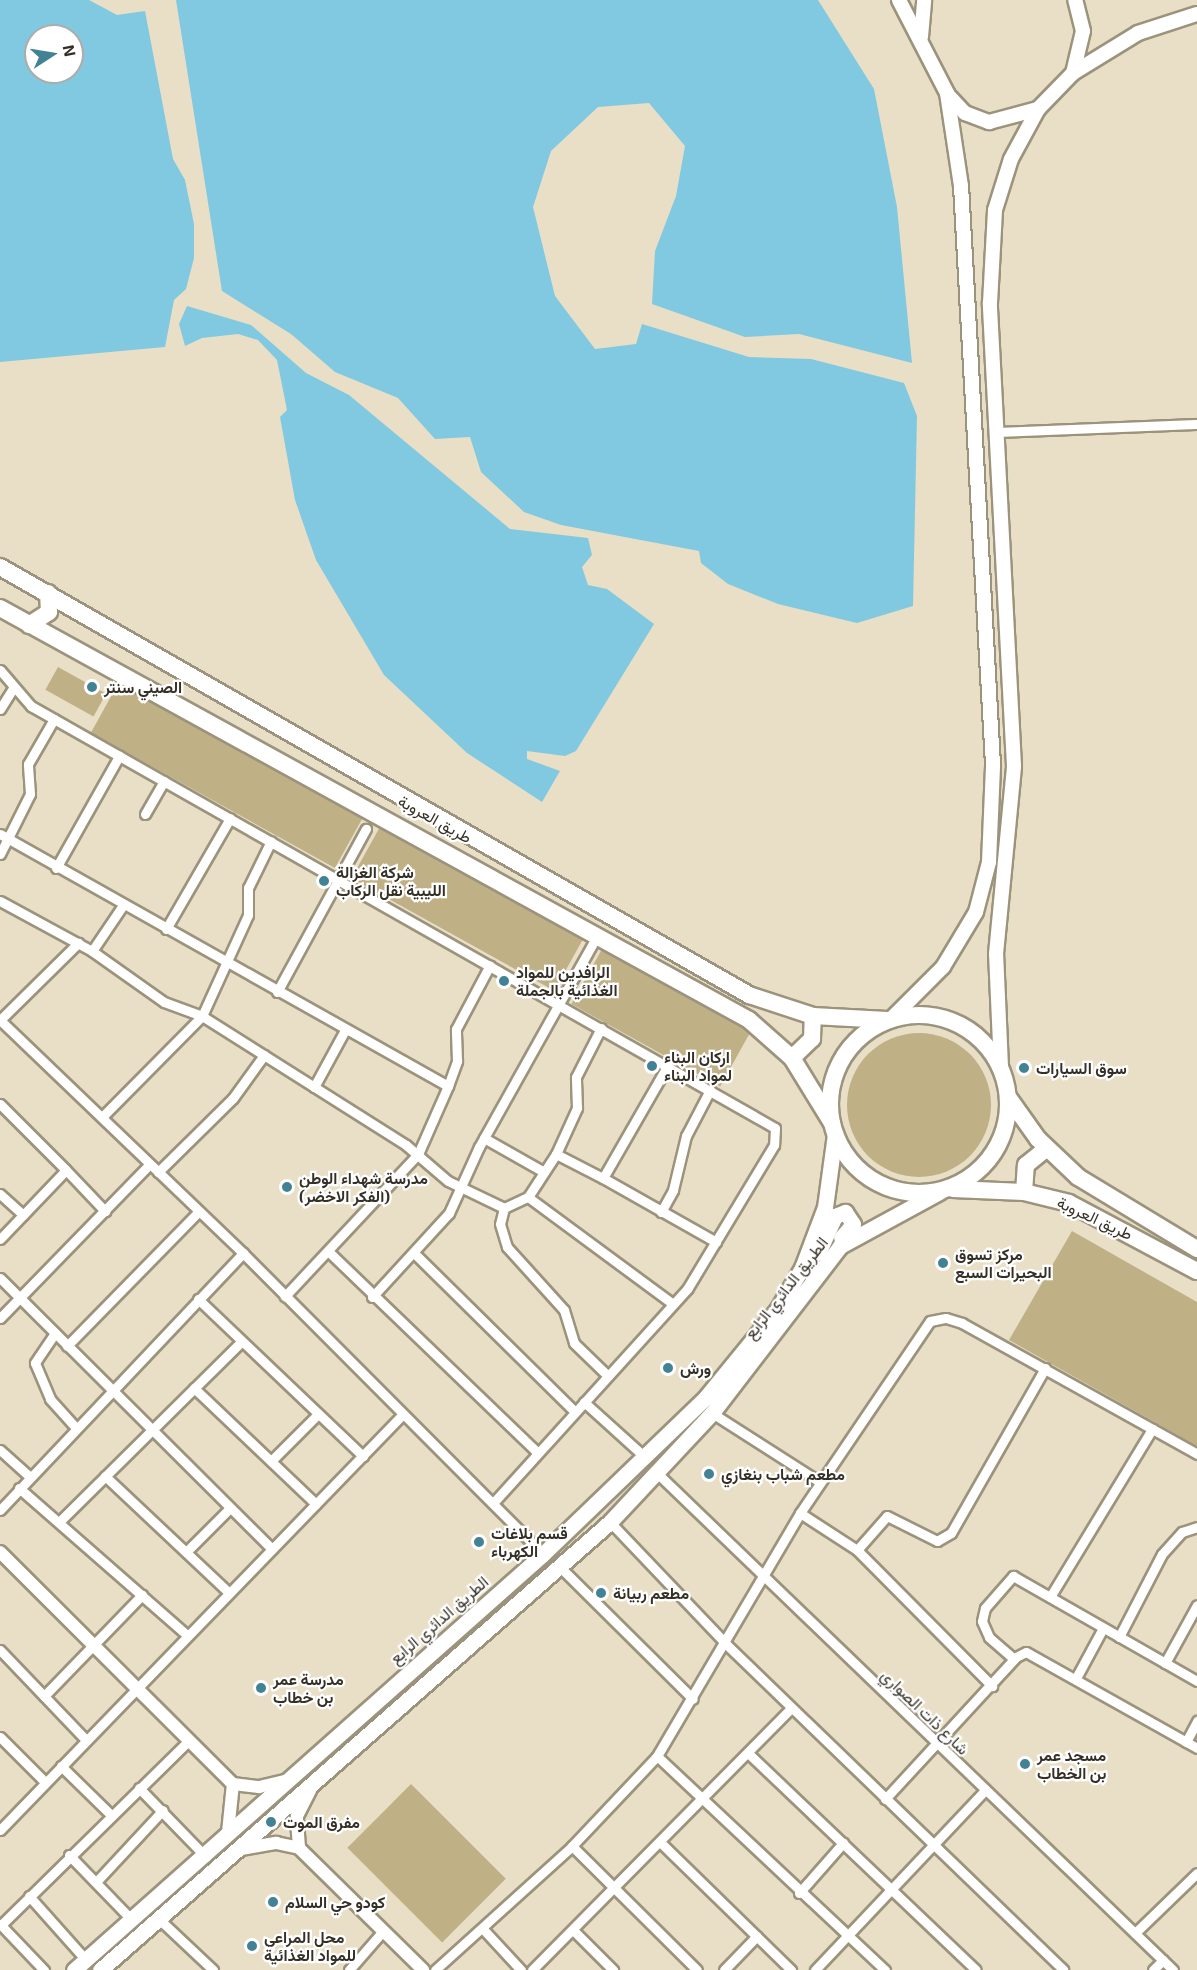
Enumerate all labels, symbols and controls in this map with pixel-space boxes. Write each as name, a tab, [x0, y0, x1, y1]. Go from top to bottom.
north arrow	[24, 24, 84, 84]
text: N	[60, 43, 81, 58]
place label: الصيني سنتر	[104, 677, 182, 697]
marker: الصيني سنتر	[85, 680, 99, 694]
street label: طريق العروبة	[395, 791, 475, 847]
place label: شركة الغزالة الليبية نقل الركاب	[336, 862, 446, 900]
marker: شركة الغزالة الليبية نقل الركاب	[317, 874, 331, 888]
place label: الرافدين للمواد الغذائية بالجملة	[516, 962, 618, 1000]
marker: الرافدين للمواد الغذائية بالجملة	[497, 974, 511, 988]
place label: اركان البناء لمواد البناء	[664, 1047, 732, 1085]
place label: سوق السيارات	[1036, 1058, 1127, 1078]
marker: اركان البناء لمواد البناء	[645, 1059, 659, 1073]
marker: سوق السيارات	[1017, 1061, 1031, 1075]
place label: مدرسة شهداء الوطن (الفكر الاخضر)	[299, 1168, 428, 1206]
marker: مدرسة شهداء الوطن (الفكر الاخضر)	[280, 1180, 294, 1194]
street label: طريق العروبة	[1054, 1192, 1136, 1244]
street label: الطريق الدائري الرابع	[740, 1233, 832, 1343]
place label: مركز تسوق البحيرات السبع	[955, 1244, 1052, 1282]
marker: مركز تسوق البحيرات السبع	[936, 1256, 950, 1270]
place label: ورش	[680, 1358, 711, 1378]
marker: ورش	[661, 1361, 675, 1375]
place label: مطعم شباب بنغازي	[721, 1464, 845, 1484]
marker: مطعم شباب بنغازي	[702, 1467, 716, 1481]
place label: قسم بلاغات الكهرباء	[491, 1523, 568, 1561]
marker: قسم بلاغات الكهرباء	[472, 1535, 486, 1549]
street label: الطريق الدائري الرابع	[386, 1572, 492, 1668]
place label: مطعم ربيانة	[613, 1583, 689, 1603]
marker: مطعم ربيانة	[594, 1586, 608, 1600]
street label: شارع ذات الصواري	[877, 1665, 973, 1759]
place label: مدرسة عمر بن خطاب	[273, 1669, 344, 1707]
marker: مدرسة عمر بن خطاب	[254, 1681, 268, 1695]
place label: مسجد عمر بن الخطاب	[1037, 1745, 1106, 1783]
marker: مسجد عمر بن الخطاب	[1018, 1757, 1032, 1771]
place label: مفرق الموت	[283, 1812, 360, 1832]
marker: مفرق الموت	[264, 1815, 278, 1829]
place label: كودو حي السلام	[285, 1892, 385, 1912]
marker: كودو حي السلام	[266, 1895, 280, 1909]
place label: محل المراعي للمواد الغذائية	[264, 1927, 356, 1965]
marker: محل المراعي للمواد الغذائية	[245, 1939, 259, 1953]

